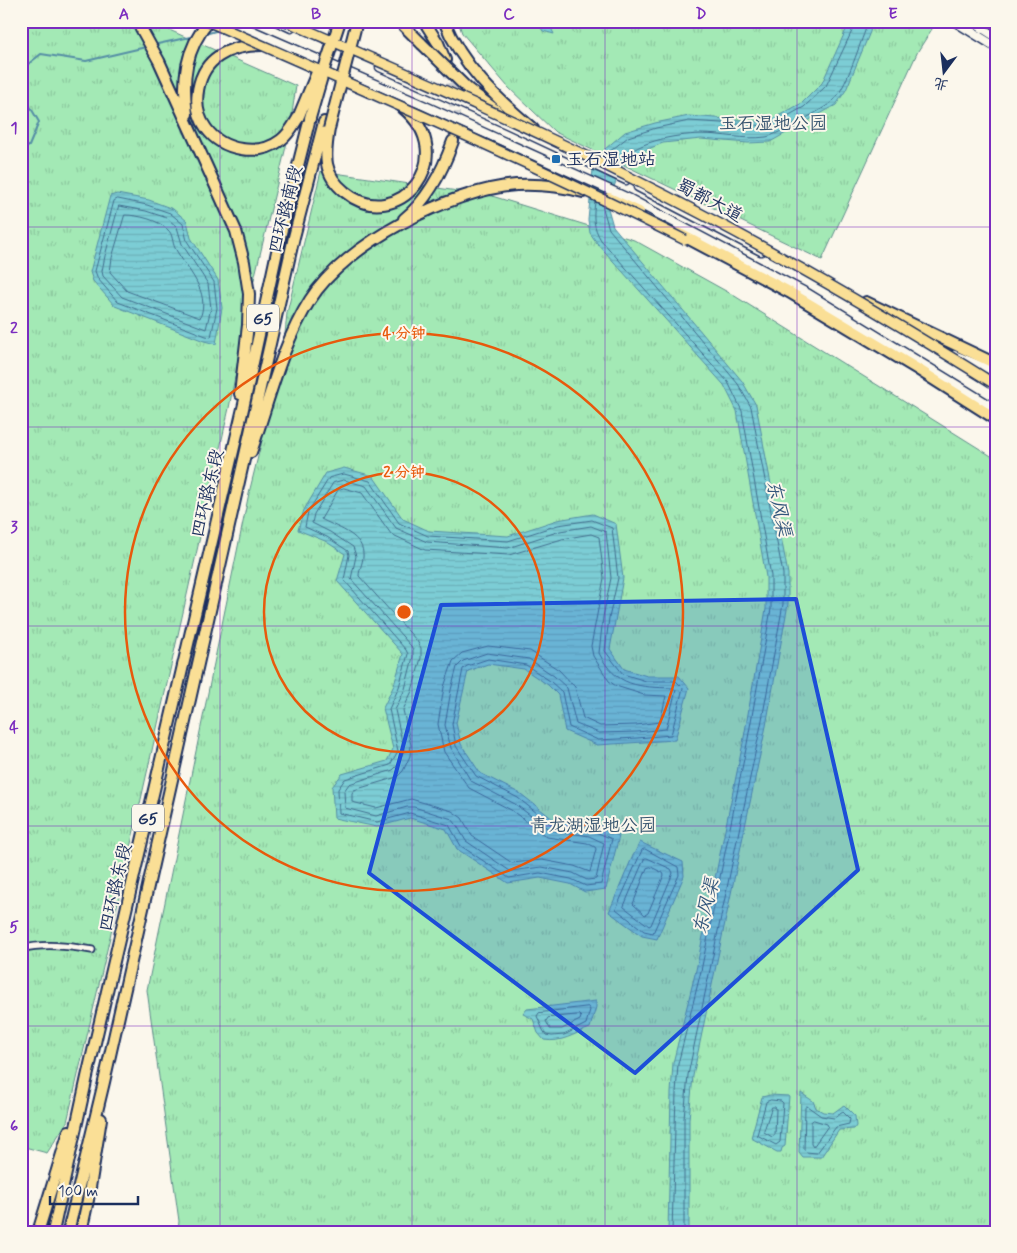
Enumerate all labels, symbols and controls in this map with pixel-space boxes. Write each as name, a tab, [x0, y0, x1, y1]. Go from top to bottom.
text: A	[119, 4, 129, 25]
text: B	[311, 4, 321, 25]
text: C	[503, 4, 515, 25]
text: D	[695, 4, 707, 25]
text: E	[888, 4, 898, 25]
north arrow	[920, 48, 970, 98]
text: 北	[932, 73, 950, 94]
park label: 玉石湿地公园	[719, 112, 827, 136]
text: 1	[10, 118, 18, 139]
place label: 玉石湿地站	[566, 148, 656, 172]
marker: 玉石湿地站	[550, 153, 562, 165]
street label: 四环路南段	[263, 163, 309, 256]
street label: 蜀都大道	[672, 173, 747, 228]
road number: G5	[247, 304, 279, 332]
text: 2	[10, 318, 18, 339]
text: 4 分钟	[383, 324, 425, 344]
street label: 四环路东段	[186, 447, 230, 540]
text: 2 分钟	[383, 463, 425, 483]
water label: 东风渠	[760, 478, 797, 541]
text: 3	[10, 517, 18, 538]
centre of rings	[395, 603, 413, 621]
text: 4	[9, 717, 19, 738]
road number: G5	[132, 804, 164, 831]
park label: 青龙湖湿地公园	[530, 814, 656, 838]
street label: 四环路东段	[94, 841, 138, 934]
water label: 东风渠	[687, 874, 726, 937]
text: 5	[9, 917, 19, 938]
text: 6	[10, 1116, 18, 1137]
scale bar	[50, 1173, 138, 1205]
text: 100 m	[58, 1182, 98, 1202]

